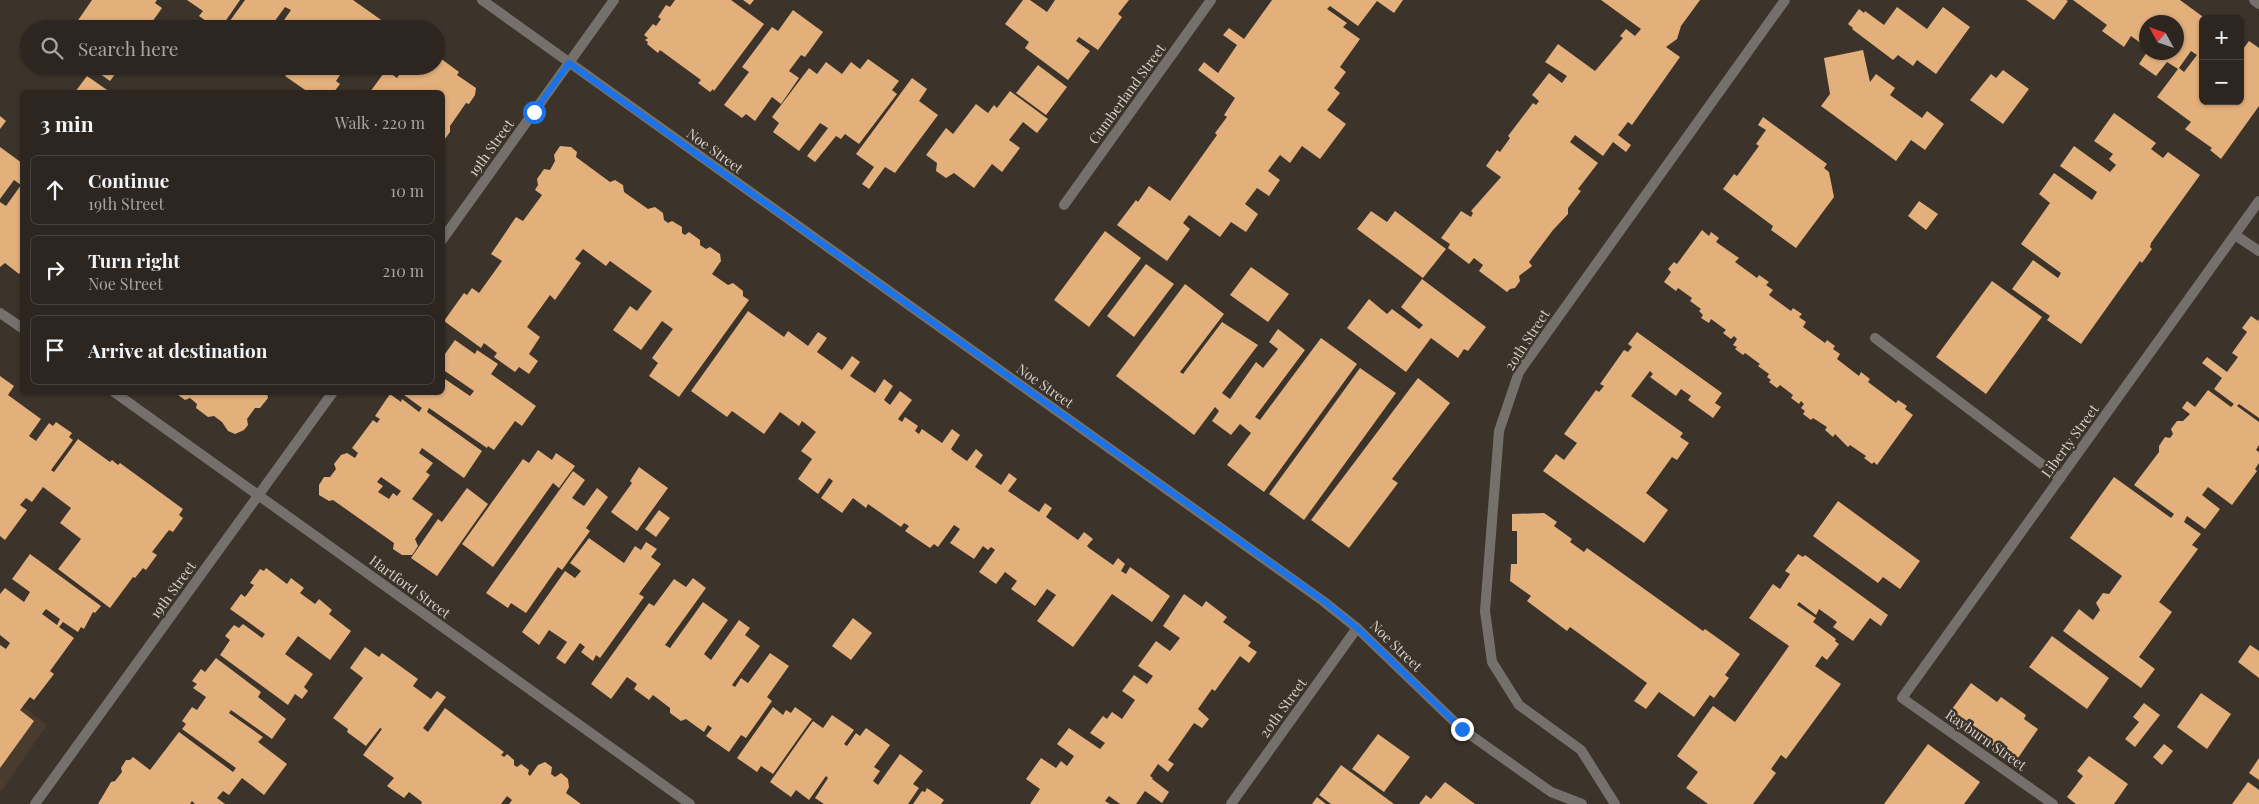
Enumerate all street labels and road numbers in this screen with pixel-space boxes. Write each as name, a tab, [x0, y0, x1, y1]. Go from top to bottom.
street label: Cumberland Street	[1084, 39, 1170, 148]
street label: 19th Street	[463, 114, 518, 180]
street label: Noe Street	[683, 124, 748, 178]
street label: 20th Street	[1500, 305, 1554, 374]
street label: Noe Street	[1013, 359, 1078, 413]
street label: Liberty Street	[2037, 399, 2103, 481]
street label: Hartford Street	[366, 551, 456, 623]
street label: 19th Street	[145, 556, 200, 622]
street label: Noe Street	[1366, 616, 1427, 676]
street label: 20th Street	[1255, 673, 1311, 741]
street label: Rayburn Street	[1942, 705, 2031, 775]

